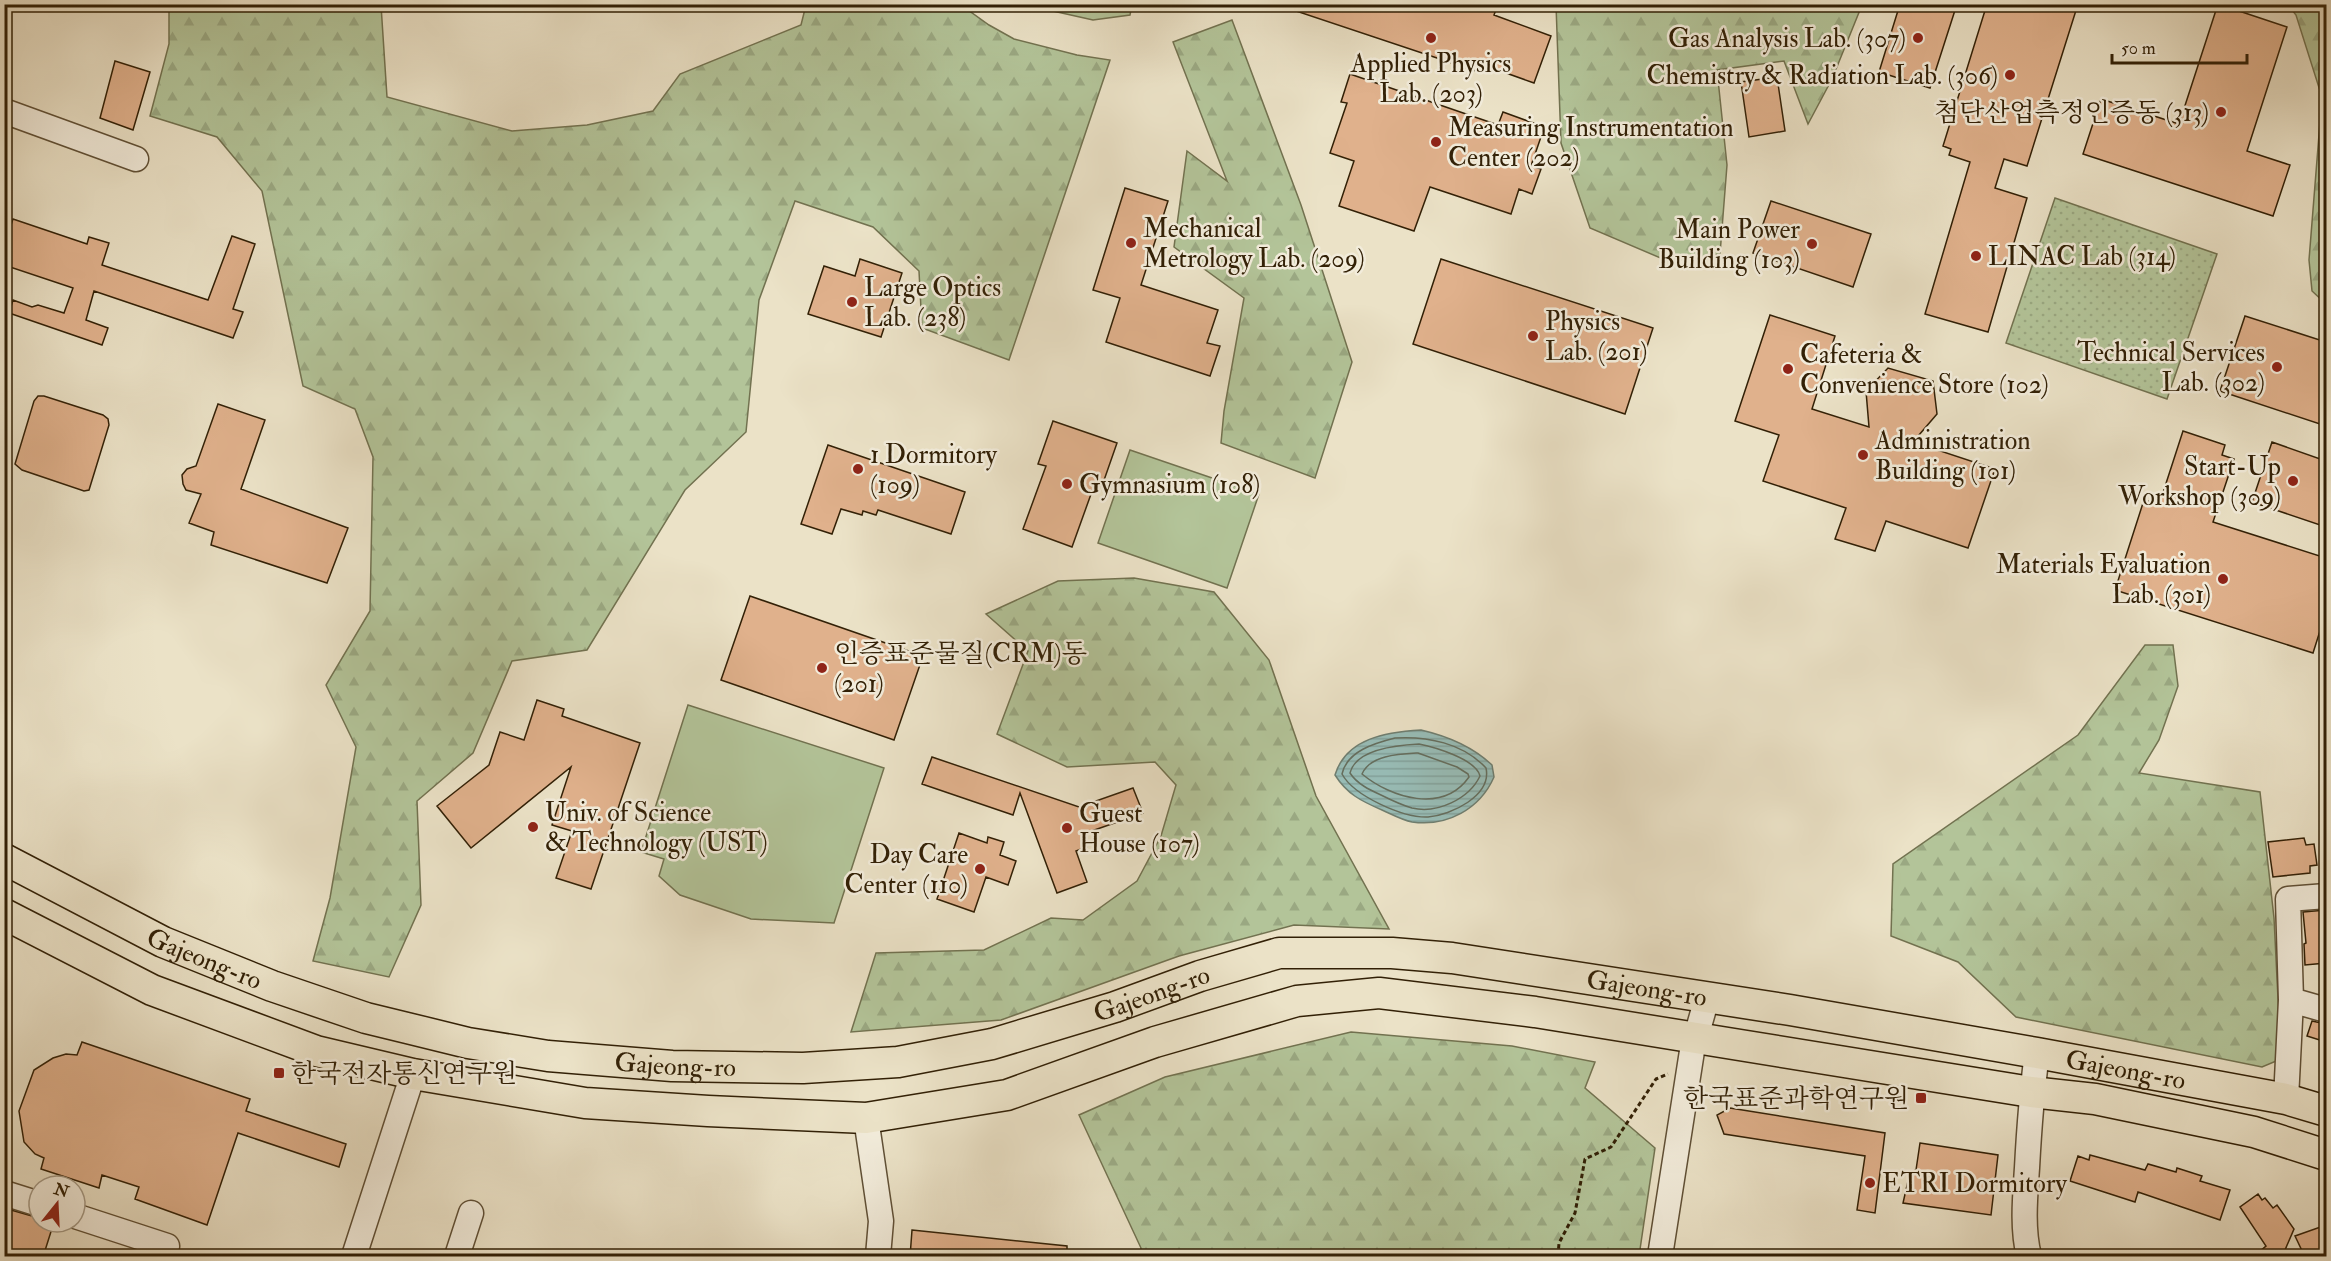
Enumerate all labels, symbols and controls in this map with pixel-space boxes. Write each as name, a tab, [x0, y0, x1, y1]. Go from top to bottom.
place label: Gas Analysis Lab. (307)	[1668, 23, 1906, 55]
scale bar	[2112, 27, 2247, 65]
marker: Applied Physics Lab. (203)	[1424, 31, 1438, 45]
marker: Gas Analysis Lab. (307)	[1911, 31, 1925, 45]
text: 50 m	[2121, 37, 2156, 60]
place label: Applied Physics Lab. (203)	[1350, 48, 1511, 110]
place label: Chemistry & Radiation Lab. (306)	[1647, 60, 1998, 92]
marker: Chemistry & Radiation Lab. (306)	[2003, 68, 2017, 82]
place label: 첨단산업측정인증동 (313)	[1934, 97, 2209, 129]
marker: 첨단산업측정인증동 (313)	[2214, 105, 2228, 119]
place label: Measuring Instrumentation Center (202)	[1448, 112, 1734, 174]
marker: Measuring Instrumentation Center (202)	[1429, 135, 1443, 149]
place label: Mechanical Metrology Lab. (209)	[1143, 213, 1365, 275]
place label: Main Power Building (103)	[1658, 214, 1800, 276]
marker: Mechanical Metrology Lab. (209)	[1124, 236, 1138, 250]
marker: Main Power Building (103)	[1805, 237, 1819, 251]
place label: LINAC Lab (314)	[1988, 241, 2176, 273]
marker: LINAC Lab (314)	[1969, 249, 1983, 263]
place label: Large Optics Lab. (238)	[864, 272, 1001, 334]
marker: Large Optics Lab. (238)	[845, 295, 859, 309]
place label: Physics Lab. (201)	[1545, 306, 1648, 368]
marker: Physics Lab. (201)	[1526, 329, 1540, 343]
place label: Technical Services Lab. (302)	[2077, 337, 2265, 399]
place label: Cafeteria & Convenience Store (102)	[1800, 339, 2049, 401]
marker: Technical Services Lab. (302)	[2270, 360, 2284, 374]
marker: Cafeteria & Convenience Store (102)	[1781, 362, 1795, 376]
place label: Administration Building (101)	[1874, 425, 2031, 487]
place label: 1 Dormitory (109)	[870, 439, 998, 501]
marker: Administration Building (101)	[1856, 448, 1870, 462]
place label: Start-Up Workshop (309)	[2117, 451, 2281, 514]
marker: 1 Dormitory (109)	[851, 462, 865, 476]
place label: Gymnasium (108)	[1079, 469, 1260, 501]
marker: Start-Up Workshop (309)	[2286, 474, 2300, 488]
marker: Gymnasium (108)	[1060, 477, 1074, 491]
place label: Materials Evaluation Lab. (301)	[1996, 549, 2211, 611]
marker: Materials Evaluation Lab. (301)	[2216, 572, 2230, 586]
place label: 인증표준물질(CRM)동 (201)	[834, 638, 1087, 700]
marker: 인증표준물질(CRM)동 (201)	[815, 661, 829, 675]
place label: Univ. of Science & Technology (UST)	[545, 797, 768, 859]
place label: Guest House (107)	[1079, 798, 1200, 860]
marker: Univ. of Science & Technology (UST)	[526, 820, 540, 834]
marker: Guest House (107)	[1060, 821, 1074, 835]
place label: Day Care Center (110)	[844, 839, 968, 901]
marker: Day Care Center (110)	[973, 862, 987, 876]
street label: Gajeong-ro	[141, 921, 266, 997]
street label: Gajeong-ro	[1090, 959, 1214, 1030]
street label: Gajeong-ro	[1584, 964, 1709, 1014]
street label: Gajeong-ro	[2063, 1044, 2188, 1097]
street label: Gajeong-ro	[613, 1046, 736, 1084]
place label: 한국전자통신연구원	[291, 1058, 517, 1090]
marker: 한국전자통신연구원	[272, 1066, 286, 1080]
place label: 한국표준과학연구원	[1683, 1083, 1909, 1115]
marker: 한국표준과학연구원	[1914, 1091, 1928, 1105]
place label: ETRI Dormitory	[1882, 1168, 2067, 1200]
north arrow	[27, 1174, 87, 1234]
marker: ETRI Dormitory	[1863, 1176, 1877, 1190]
text: N	[50, 1179, 72, 1203]

